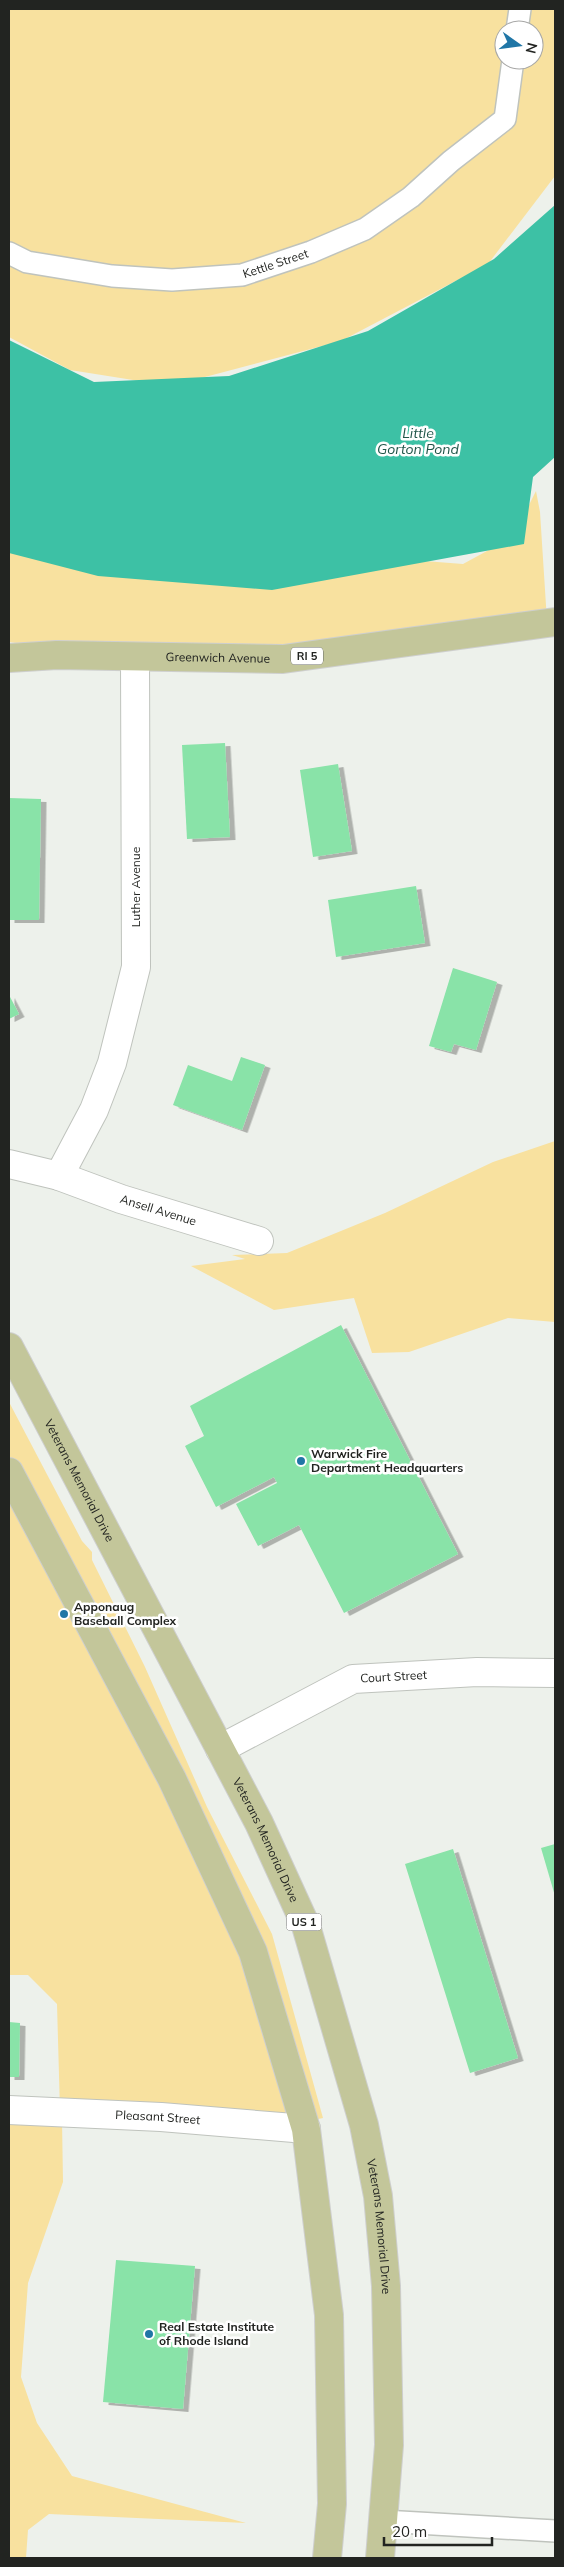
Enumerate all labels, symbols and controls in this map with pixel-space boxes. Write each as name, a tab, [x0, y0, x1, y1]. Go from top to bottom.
north arrow	[494, 20, 544, 70]
text: N	[522, 41, 542, 55]
street label: Kettle Street	[241, 245, 310, 281]
water label: Little Gorton Pond	[377, 424, 459, 458]
road number: RI 5	[291, 648, 323, 664]
street label: Greenwich Avenue	[166, 649, 270, 666]
street label: Luther Avenue	[128, 847, 143, 927]
street label: Ansell Avenue	[118, 1191, 198, 1229]
street label: Veterans Memorial Drive	[41, 1417, 118, 1544]
place label: Warwick Fire Department Headquarters	[311, 1446, 463, 1475]
marker: Warwick Fire Department Headquarters	[295, 1455, 307, 1467]
place label: Apponaug Baseball Complex	[74, 1599, 177, 1628]
marker: Apponaug Baseball Complex	[58, 1608, 70, 1620]
street label: Court Street	[360, 1667, 427, 1686]
street label: Veterans Memorial Drive	[230, 1775, 302, 1905]
road number: US 1	[286, 1914, 322, 1930]
street label: Pleasant Street	[115, 2107, 201, 2127]
street label: Veterans Memorial Drive	[364, 2158, 394, 2294]
place label: Real Estate Institute of Rhode Island	[159, 2319, 275, 2348]
marker: Real Estate Institute of Rhode Island	[143, 2328, 155, 2340]
scale bar	[384, 2514, 492, 2546]
text: 20 m	[392, 2522, 427, 2541]

